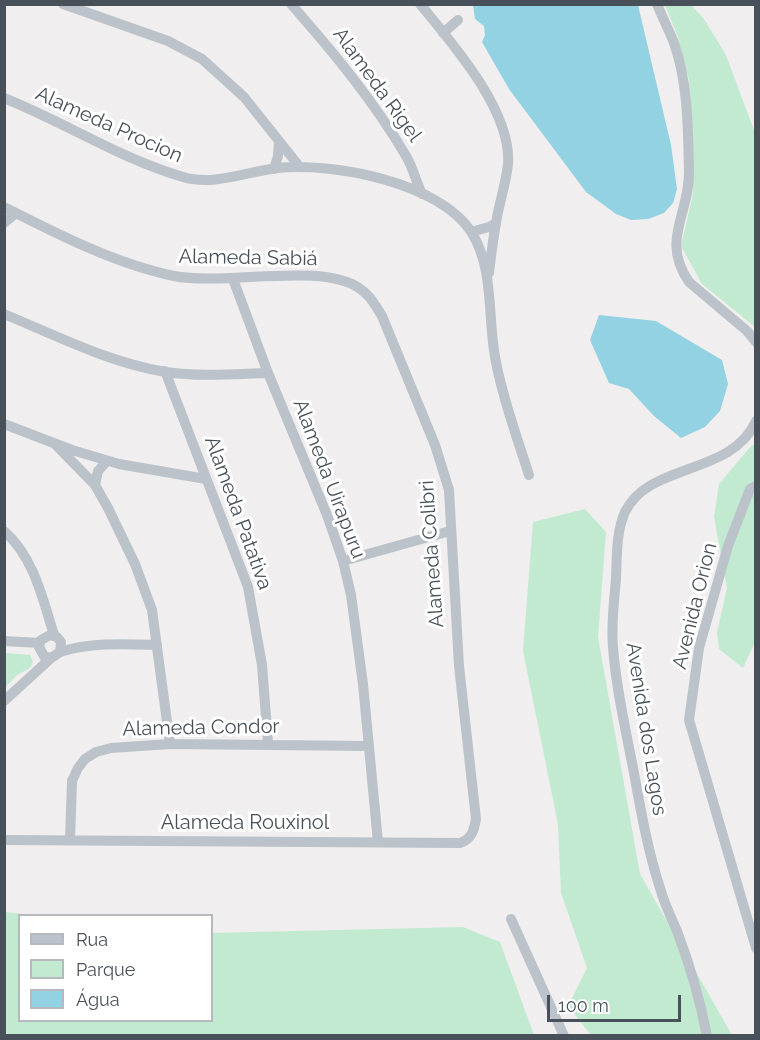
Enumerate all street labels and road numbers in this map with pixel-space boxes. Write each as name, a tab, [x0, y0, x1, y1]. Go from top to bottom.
street label: Alameda Rigel	[328, 23, 426, 147]
street label: Alameda Procion	[32, 82, 186, 168]
street label: Alameda Sabiá	[178, 245, 318, 271]
street label: Alameda Uirapuru	[288, 396, 370, 562]
street label: Alameda Patativa	[199, 433, 277, 593]
street label: Alameda Colibri	[415, 480, 449, 628]
street label: Avenida Orion	[668, 540, 722, 672]
street label: Avenida dos Lagos	[620, 641, 672, 817]
street label: Alameda Condor	[122, 715, 280, 741]
street label: Alameda Rouxinol	[161, 811, 329, 835]

